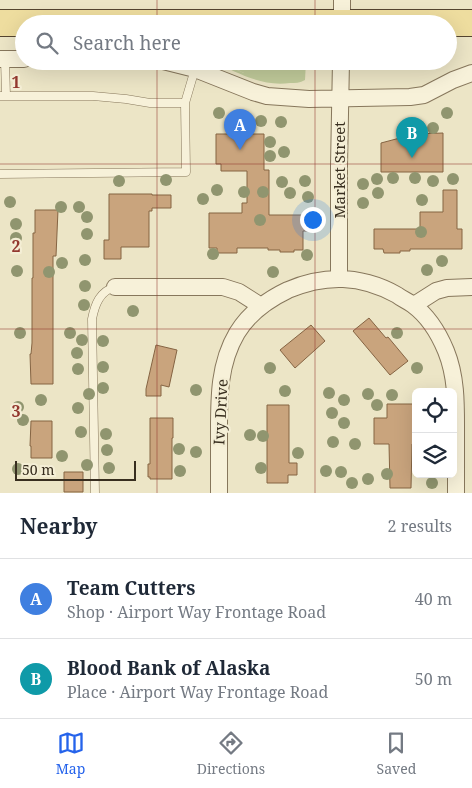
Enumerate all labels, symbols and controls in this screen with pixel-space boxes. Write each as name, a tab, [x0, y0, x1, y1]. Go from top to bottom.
search box	[15, 15, 457, 70]
icon: search	[33, 29, 61, 57]
text: Search here	[73, 30, 181, 56]
text: 1	[11, 71, 21, 93]
pin: A	[224, 109, 256, 150]
pin: B	[396, 117, 428, 158]
street label: Market Street	[329, 121, 349, 219]
your location	[300, 207, 326, 233]
text: 2	[11, 235, 21, 257]
street label: Ivy Drive	[208, 378, 232, 445]
map controls	[412, 388, 457, 478]
button: locate	[412, 388, 457, 433]
text: 3	[11, 400, 21, 422]
button: layers	[412, 433, 457, 478]
scale bar	[15, 458, 136, 481]
text: 50 m	[22, 460, 55, 479]
text: Nearby	[20, 512, 98, 540]
text: 2 results	[388, 515, 452, 537]
text: Team Cutters	[67, 575, 195, 601]
text: A	[30, 588, 42, 610]
text: 40 m	[415, 588, 452, 610]
text: Shop · Airport Way Frontage Road	[67, 601, 326, 623]
text: Blood Bank of Alaska	[67, 655, 270, 681]
text: B	[31, 668, 41, 690]
text: 50 m	[415, 668, 452, 690]
text: Place · Airport Way Frontage Road	[67, 681, 328, 703]
tab: Map	[56, 729, 85, 778]
tab: Directions	[197, 729, 265, 778]
tab: Saved	[377, 729, 416, 778]

